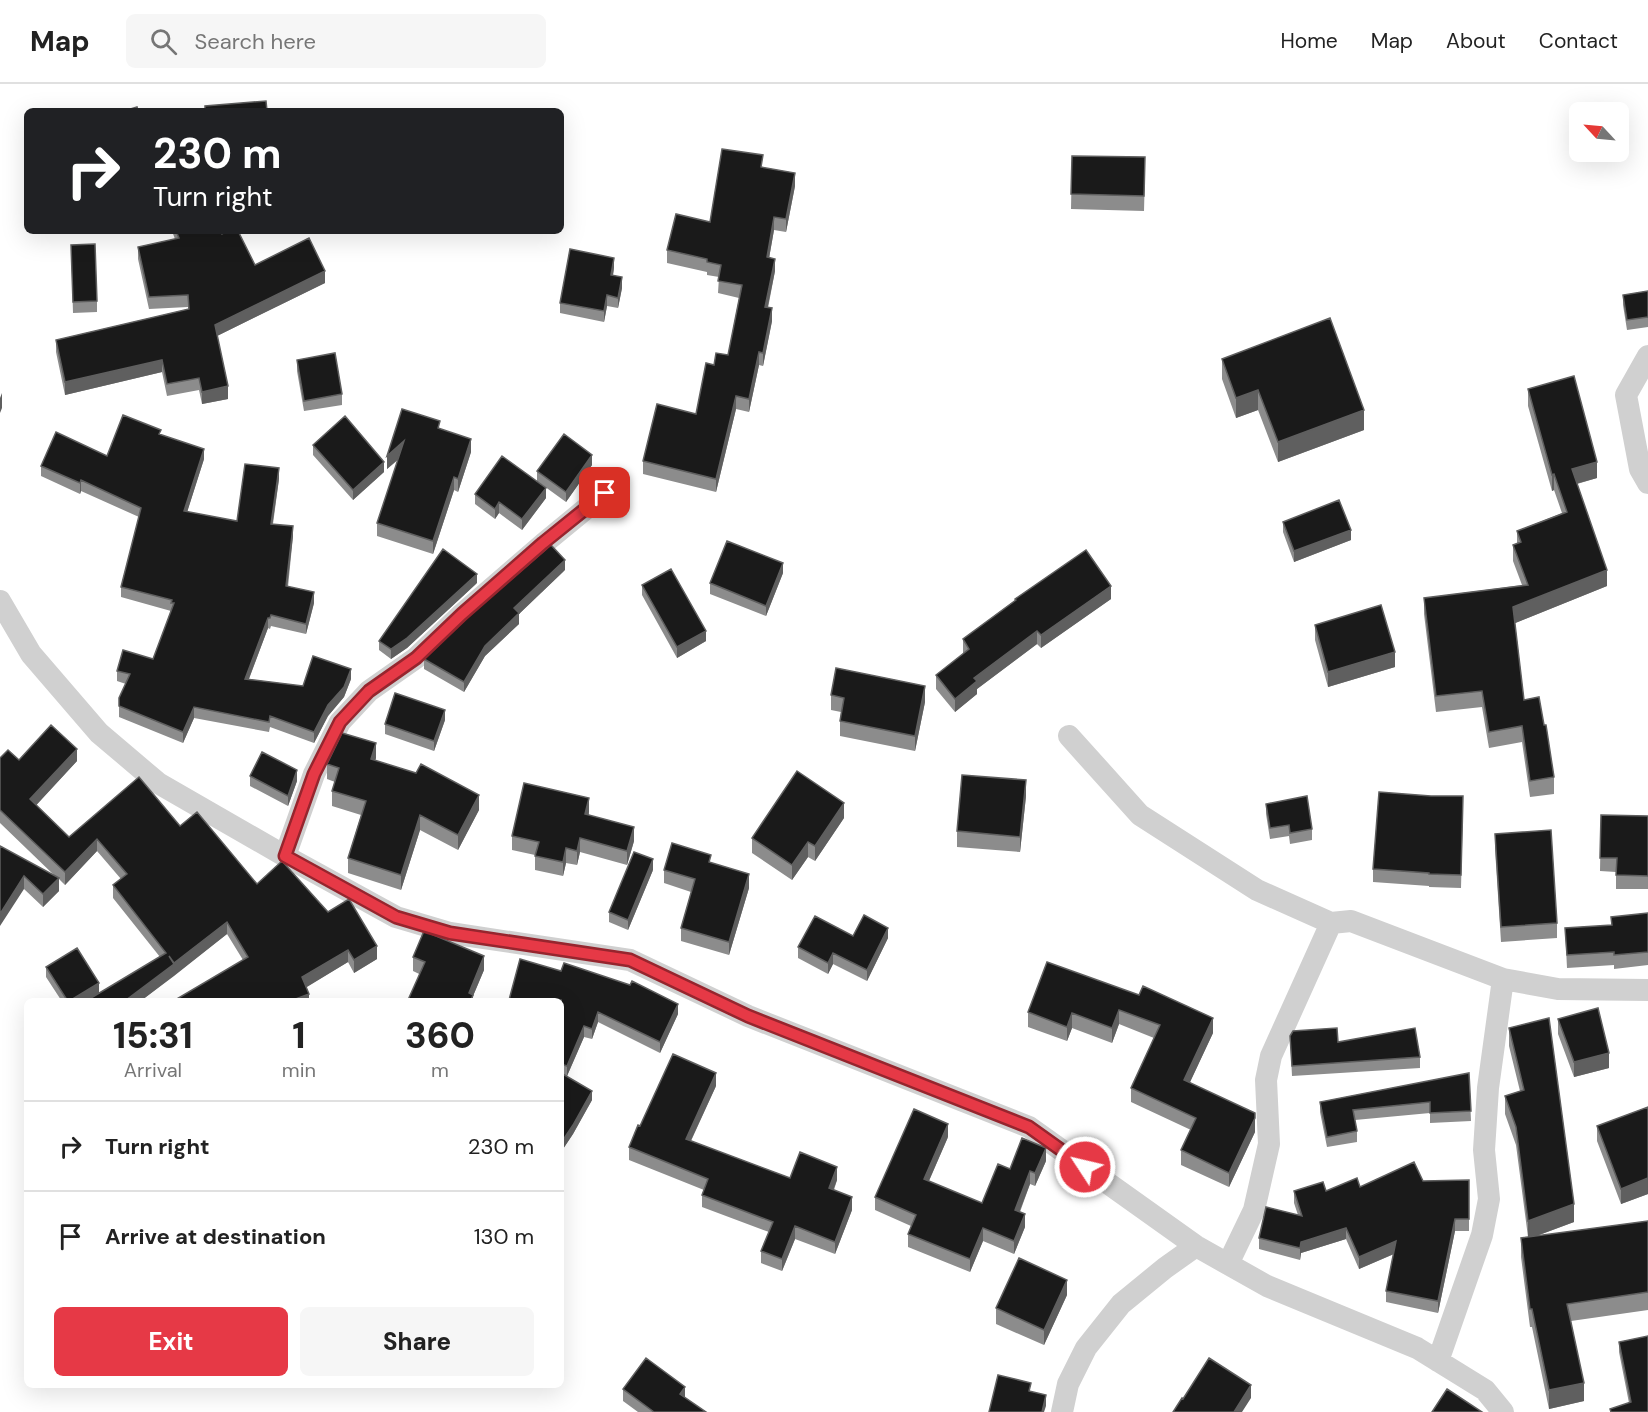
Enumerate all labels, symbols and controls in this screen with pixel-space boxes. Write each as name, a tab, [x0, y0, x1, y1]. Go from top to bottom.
search box	[126, 14, 546, 68]
text: Map	[30, 23, 90, 60]
icon: search	[147, 25, 180, 58]
text: Search here	[195, 27, 316, 56]
text: Home	[1280, 27, 1338, 55]
text: Map	[1371, 27, 1413, 55]
text: About	[1446, 27, 1506, 55]
text: Contact	[1539, 27, 1618, 55]
north arrow	[1569, 102, 1629, 162]
map controls	[1569, 102, 1629, 162]
text: 230 m	[153, 126, 282, 181]
icon: right	[54, 132, 132, 210]
text: Turn right	[153, 179, 273, 214]
pin	[579, 467, 630, 518]
icon: arrive	[588, 476, 621, 509]
text: 15:31	[113, 1012, 193, 1059]
text: 1	[292, 1012, 306, 1059]
text: 360	[405, 1012, 475, 1059]
text: Arrival	[124, 1057, 182, 1083]
text: min	[282, 1057, 316, 1083]
text: m	[431, 1057, 449, 1083]
icon: right	[54, 1130, 87, 1163]
text: Turn right	[105, 1132, 210, 1161]
text: 230 m	[468, 1132, 534, 1161]
position arrow	[1053, 1135, 1117, 1199]
icon: arrive	[54, 1220, 87, 1253]
text: Arrive at destination	[105, 1222, 326, 1251]
text: 130 m	[474, 1222, 534, 1251]
button: Exit	[54, 1307, 288, 1376]
button: Share	[300, 1307, 534, 1376]

